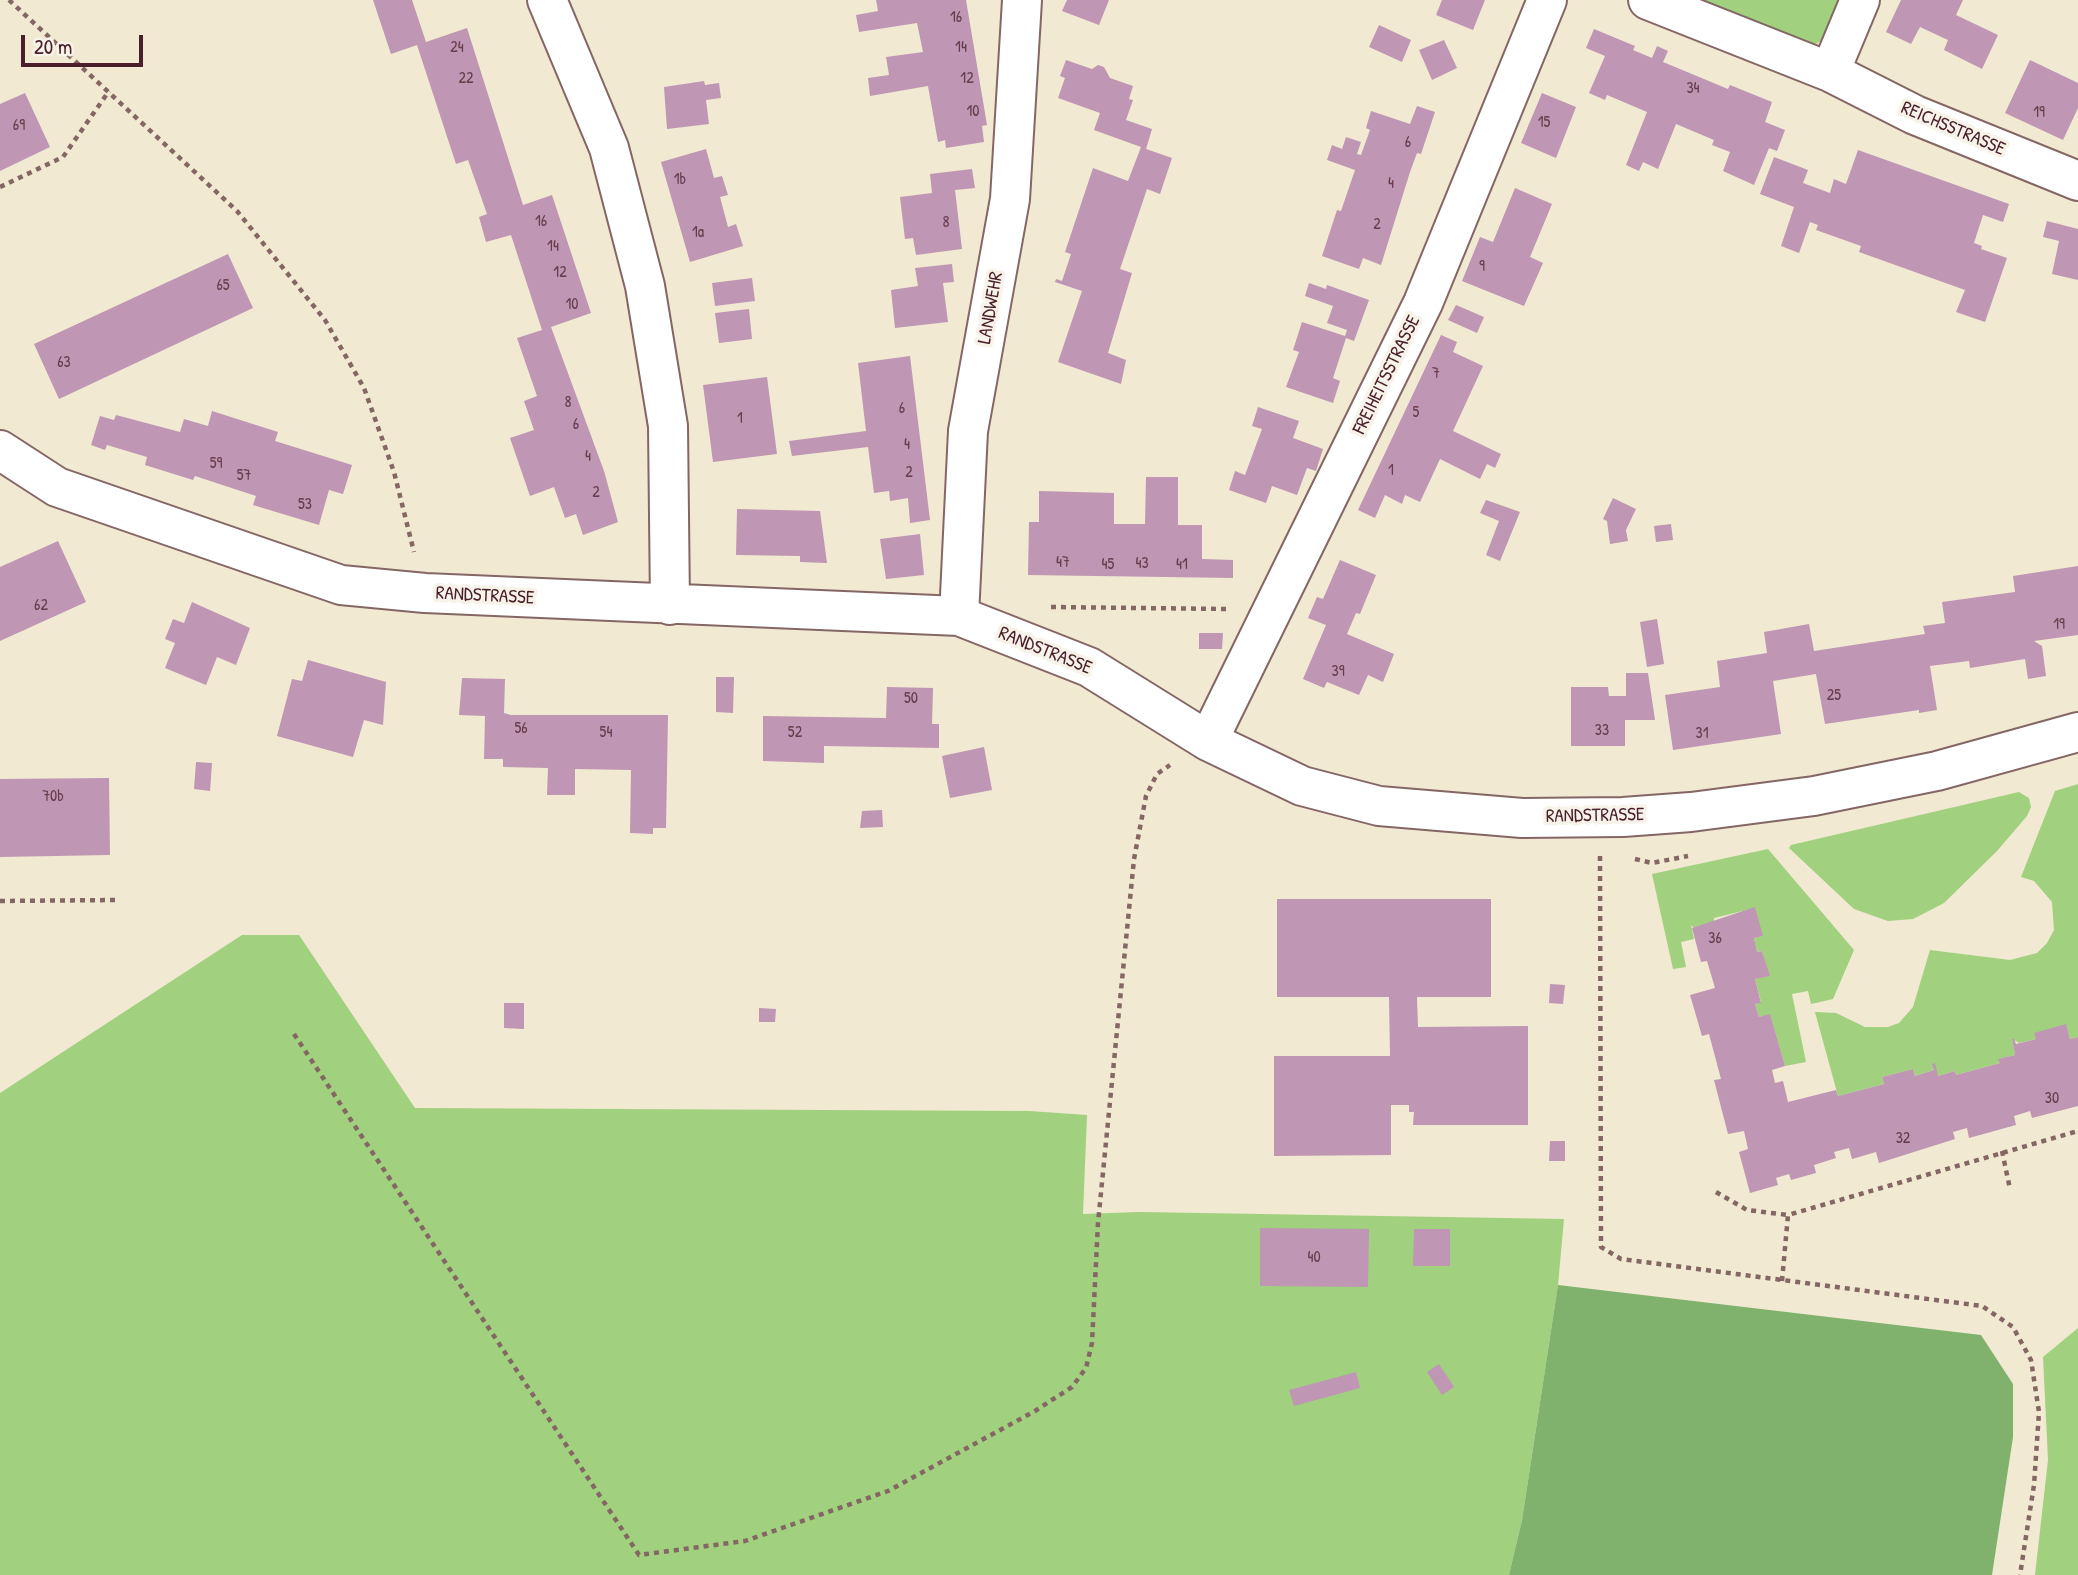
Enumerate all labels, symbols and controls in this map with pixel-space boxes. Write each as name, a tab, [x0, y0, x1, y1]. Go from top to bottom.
house number: 16	[950, 8, 962, 28]
scale bar	[24, 21, 147, 65]
text: 20 m	[34, 32, 72, 61]
house number: 24	[450, 38, 464, 58]
house number: 14	[955, 38, 967, 58]
house number: 22	[459, 69, 473, 89]
house number: 12	[960, 69, 974, 89]
house number: 34	[1686, 79, 1700, 99]
street label: REICHSSTRASSE	[1898, 97, 2008, 161]
house number: 10	[967, 102, 979, 122]
house number: 19	[2033, 103, 2045, 123]
house number: 15	[1538, 113, 1550, 133]
house number: 69	[13, 116, 25, 136]
house number: 6	[1405, 133, 1411, 153]
house number: 1b	[674, 170, 686, 190]
house number: 4	[1388, 174, 1394, 194]
house number: 16	[535, 212, 547, 232]
house number: 8	[943, 213, 949, 233]
house number: 2	[1373, 215, 1381, 235]
house number: 1a	[692, 223, 704, 243]
house number: 14	[547, 237, 559, 257]
house number: 9	[1479, 257, 1485, 277]
house number: 12	[553, 263, 567, 283]
street label: LANDWEHR	[973, 270, 1009, 346]
house number: 65	[216, 276, 230, 296]
house number: 10	[566, 295, 578, 315]
street label: FREIHEITSSTRASSE	[1348, 312, 1426, 438]
house number: 63	[57, 353, 71, 373]
house number: 7	[1432, 364, 1440, 384]
house number: 8	[565, 393, 571, 413]
house number: 6	[899, 399, 905, 419]
house number: 5	[1413, 403, 1419, 423]
house number: 1	[737, 409, 743, 429]
house number: 6	[573, 415, 579, 435]
house number: 4	[904, 435, 910, 455]
house number: 4	[585, 447, 591, 467]
house number: 59	[210, 454, 222, 474]
house number: 1	[1388, 461, 1394, 481]
house number: 2	[905, 463, 913, 483]
house number: 57	[237, 466, 251, 486]
house number: 2	[592, 483, 600, 503]
house number: 53	[298, 495, 312, 515]
house number: 47	[1056, 553, 1070, 573]
house number: 43	[1135, 554, 1149, 574]
house number: 45	[1102, 555, 1114, 575]
house number: 41	[1176, 555, 1188, 575]
street label: RANDSTRASSE	[435, 582, 535, 610]
house number: 62	[34, 596, 48, 616]
house number: 19	[2053, 615, 2065, 635]
street label: RANDSTRASSE	[995, 622, 1095, 680]
house number: 39	[1331, 662, 1345, 682]
house number: 25	[1827, 686, 1841, 706]
house number: 50	[904, 689, 918, 709]
house number: 56	[514, 719, 528, 739]
house number: 33	[1595, 721, 1609, 741]
house number: 54	[600, 723, 612, 743]
house number: 52	[788, 723, 802, 743]
house number: 31	[1696, 724, 1708, 744]
house number: 70b	[42, 787, 64, 807]
street label: RANDSTRASSE	[1546, 804, 1644, 828]
house number: 36	[1708, 929, 1722, 949]
house number: 30	[2045, 1089, 2059, 1109]
house number: 32	[1896, 1129, 1910, 1149]
house number: 40	[1307, 1248, 1321, 1268]

